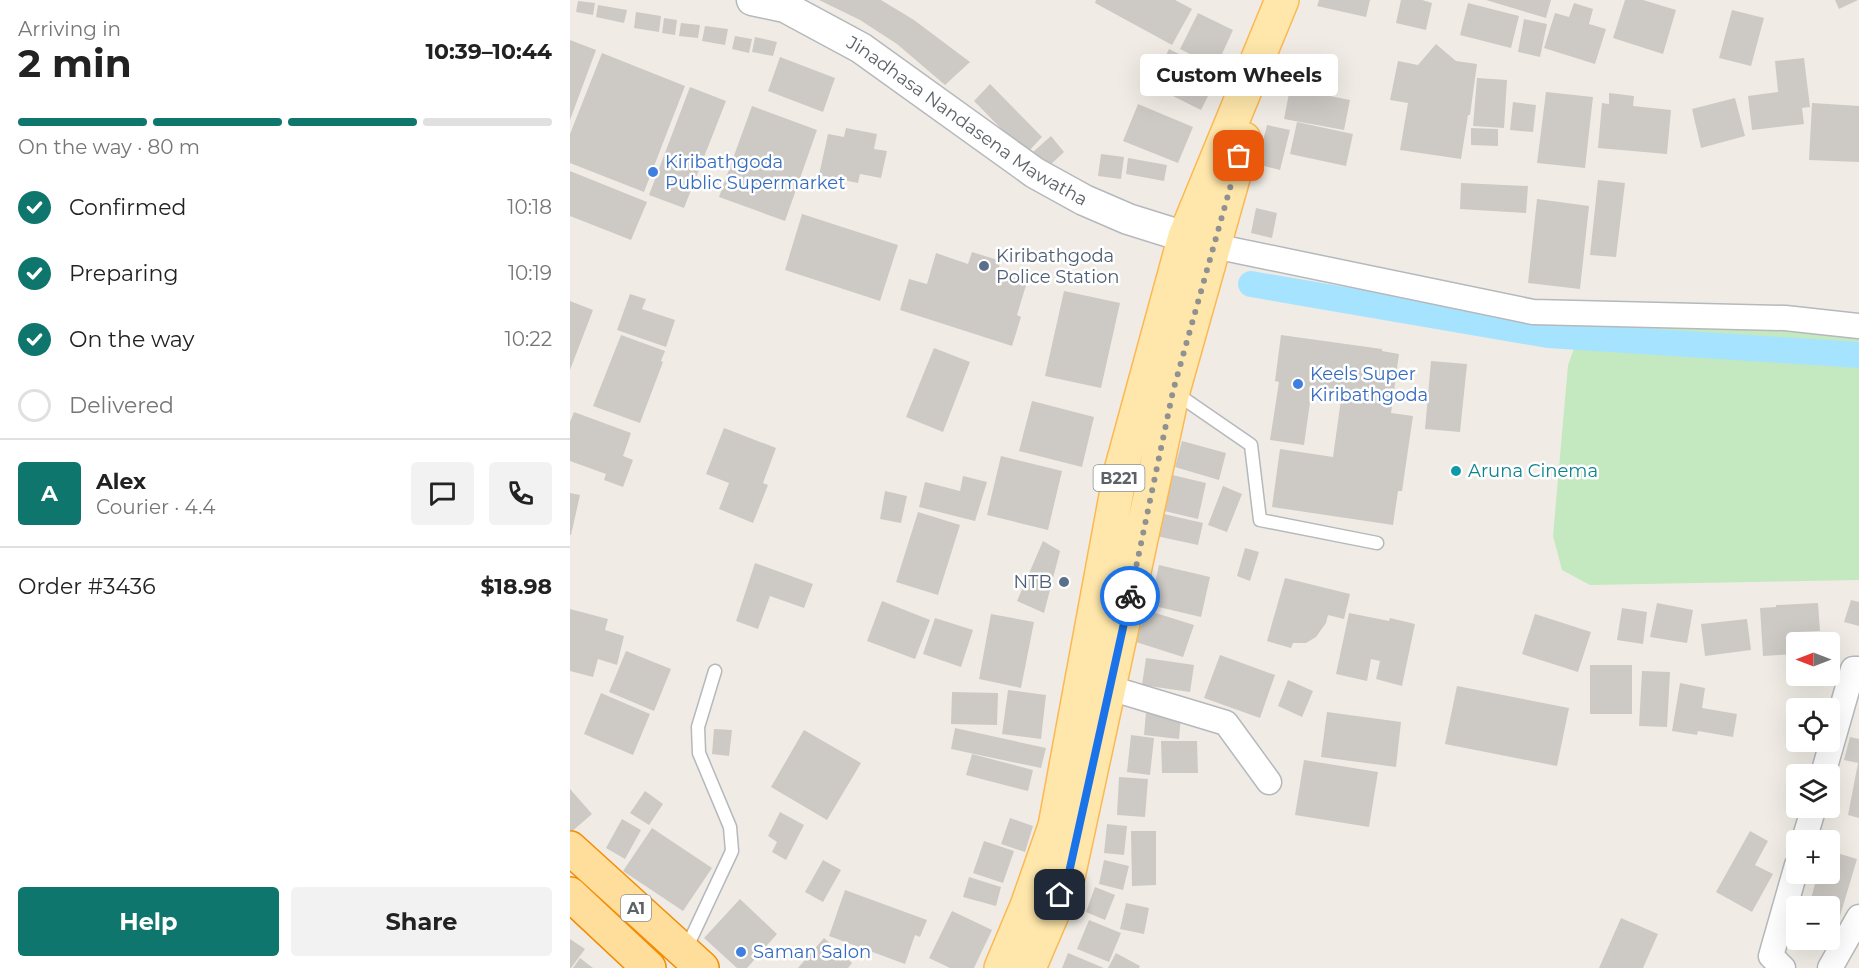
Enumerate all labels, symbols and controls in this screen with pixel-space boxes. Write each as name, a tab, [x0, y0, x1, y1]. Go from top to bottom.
text: Arriving in	[18, 17, 121, 41]
street label: Jinadhasa Nandasena Mawatha	[842, 31, 1091, 211]
text: 10:39–10:44	[425, 38, 552, 65]
text: 2 min	[18, 39, 132, 87]
callout: Custom Wheels	[1140, 54, 1338, 96]
text: Custom Wheels	[1156, 63, 1322, 87]
pin	[1213, 130, 1264, 181]
text: On the way · 80 m	[18, 135, 200, 159]
icon: bag	[1222, 139, 1255, 172]
place label: Kiribathgoda Public Supermarket	[665, 151, 845, 194]
marker: Kiribathgoda Public Supermarket	[646, 165, 660, 179]
icon: check	[18, 191, 51, 224]
text: Confirmed	[69, 194, 186, 221]
text: 10:18	[507, 195, 552, 219]
place label: Kiribathgoda Police Station	[996, 245, 1119, 288]
icon: check	[18, 257, 51, 290]
marker: Kiribathgoda Police Station	[977, 259, 991, 273]
text: Preparing	[69, 260, 178, 287]
text: 10:19	[508, 261, 552, 285]
icon: check	[18, 323, 51, 356]
text: On the way	[69, 326, 194, 353]
text: 10:22	[505, 327, 552, 351]
place label: Keels Super Kiribathgoda	[1310, 363, 1428, 406]
marker: Keels Super Kiribathgoda	[1291, 377, 1305, 391]
text: Delivered	[69, 392, 174, 419]
place label: Aruna Cinema	[1468, 460, 1598, 482]
button: chat	[411, 462, 474, 525]
button: phone	[489, 462, 552, 525]
marker: Aruna Cinema	[1449, 464, 1463, 478]
road number: B221	[1094, 465, 1144, 491]
text: Alex	[96, 468, 146, 495]
text: A	[41, 480, 58, 507]
text: Courier · 4.4	[96, 495, 215, 519]
courier	[1100, 566, 1160, 626]
place label: NTB	[1013, 571, 1052, 593]
text: Order #3436	[18, 573, 156, 600]
text: $18.98	[481, 573, 552, 600]
marker: NTB	[1057, 575, 1071, 589]
icon: bike	[1114, 580, 1147, 613]
north arrow	[1786, 632, 1840, 686]
map controls	[1786, 632, 1840, 950]
button: locate	[1786, 698, 1840, 752]
button: layers	[1786, 764, 1840, 818]
button: +	[1786, 830, 1840, 884]
pin	[1034, 869, 1085, 920]
icon: home	[1043, 878, 1076, 911]
button: Help	[18, 887, 279, 956]
button: Share	[291, 887, 552, 956]
road number: A1	[621, 895, 651, 921]
button: −	[1786, 896, 1840, 950]
place label: Saman Salon	[753, 941, 871, 963]
marker: Saman Salon	[734, 945, 748, 959]

